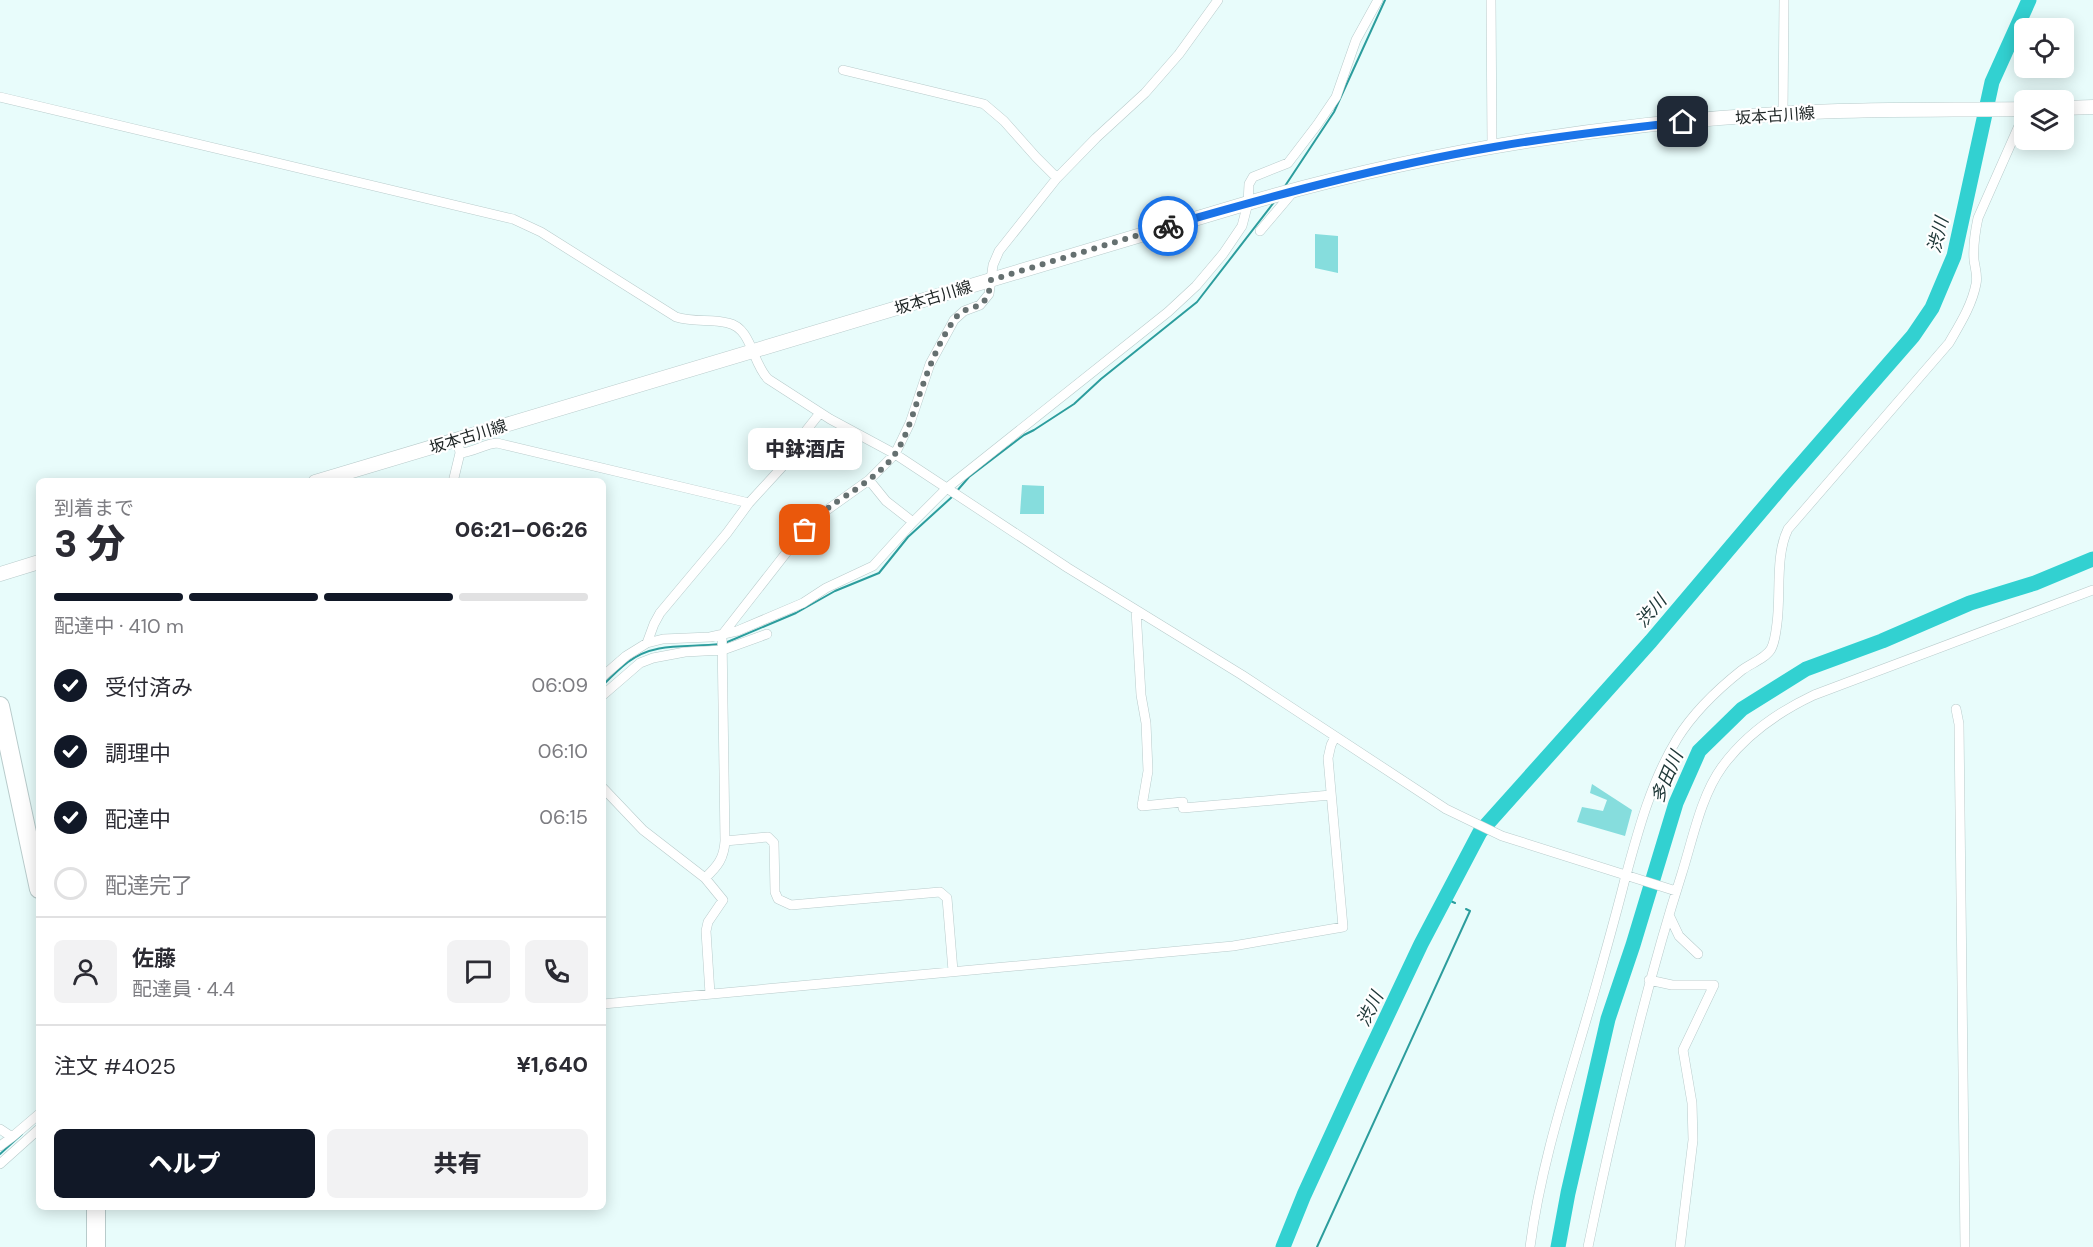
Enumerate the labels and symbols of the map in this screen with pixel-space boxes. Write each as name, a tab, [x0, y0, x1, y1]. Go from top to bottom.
pin	[1657, 96, 1708, 147]
street label: 坂本古川線	[1734, 102, 1816, 129]
courier	[1138, 196, 1198, 256]
water label: 渋川	[1922, 213, 1954, 255]
street label: 坂本古川線	[892, 276, 974, 319]
street label: 坂本古川線	[427, 415, 509, 458]
callout: 中鉢酒店	[748, 428, 862, 470]
pin	[779, 504, 830, 555]
water label: 渋川	[1630, 588, 1673, 632]
water label: 多田川	[1645, 746, 1689, 807]
water label: 渋川	[1351, 986, 1390, 1030]

